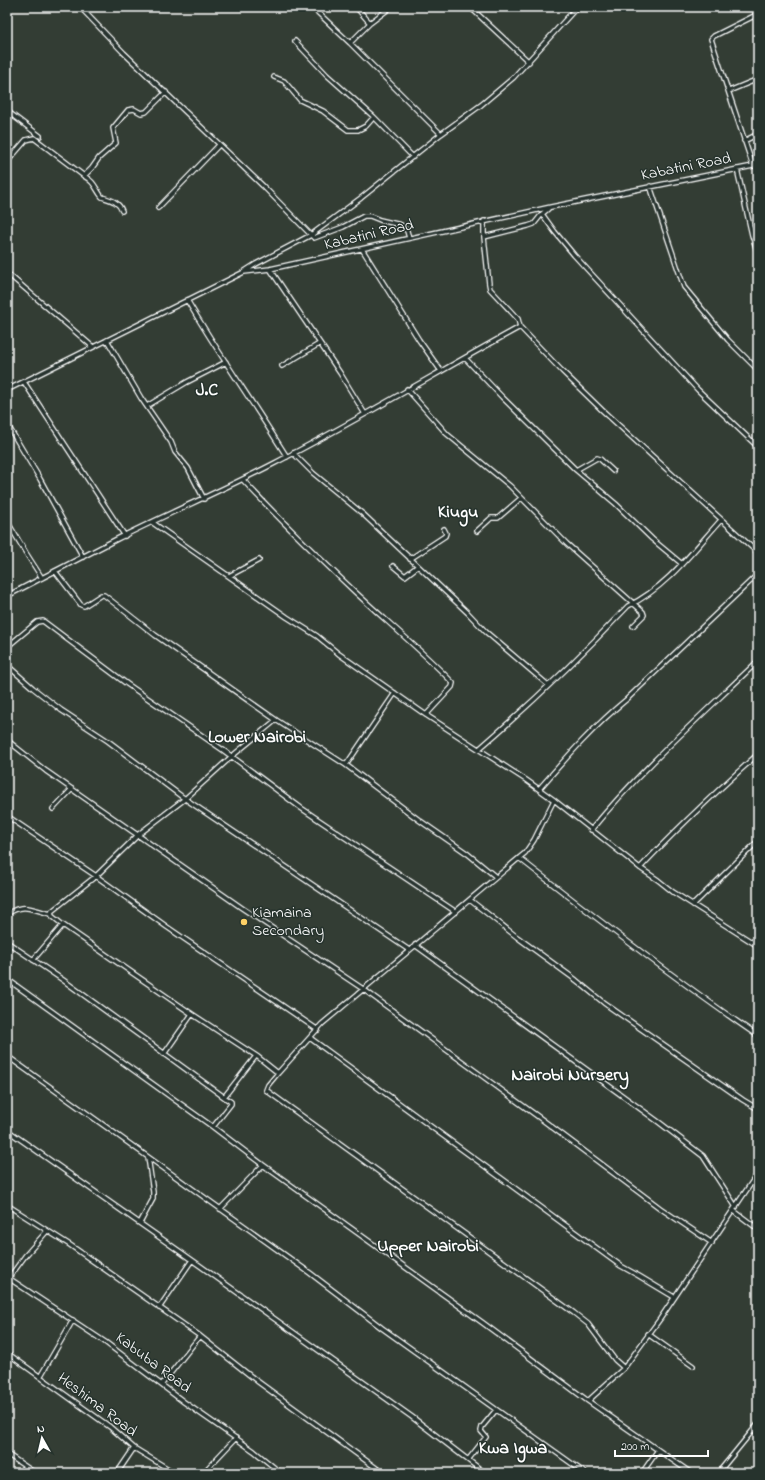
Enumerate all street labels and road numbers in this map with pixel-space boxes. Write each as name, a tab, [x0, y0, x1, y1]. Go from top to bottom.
street label: Kabatini Road	[639, 147, 733, 187]
street label: Kabatini Road	[322, 213, 416, 257]
street label: Kabuba Road	[110, 1326, 196, 1400]
street label: Heshima Road	[52, 1367, 142, 1443]

